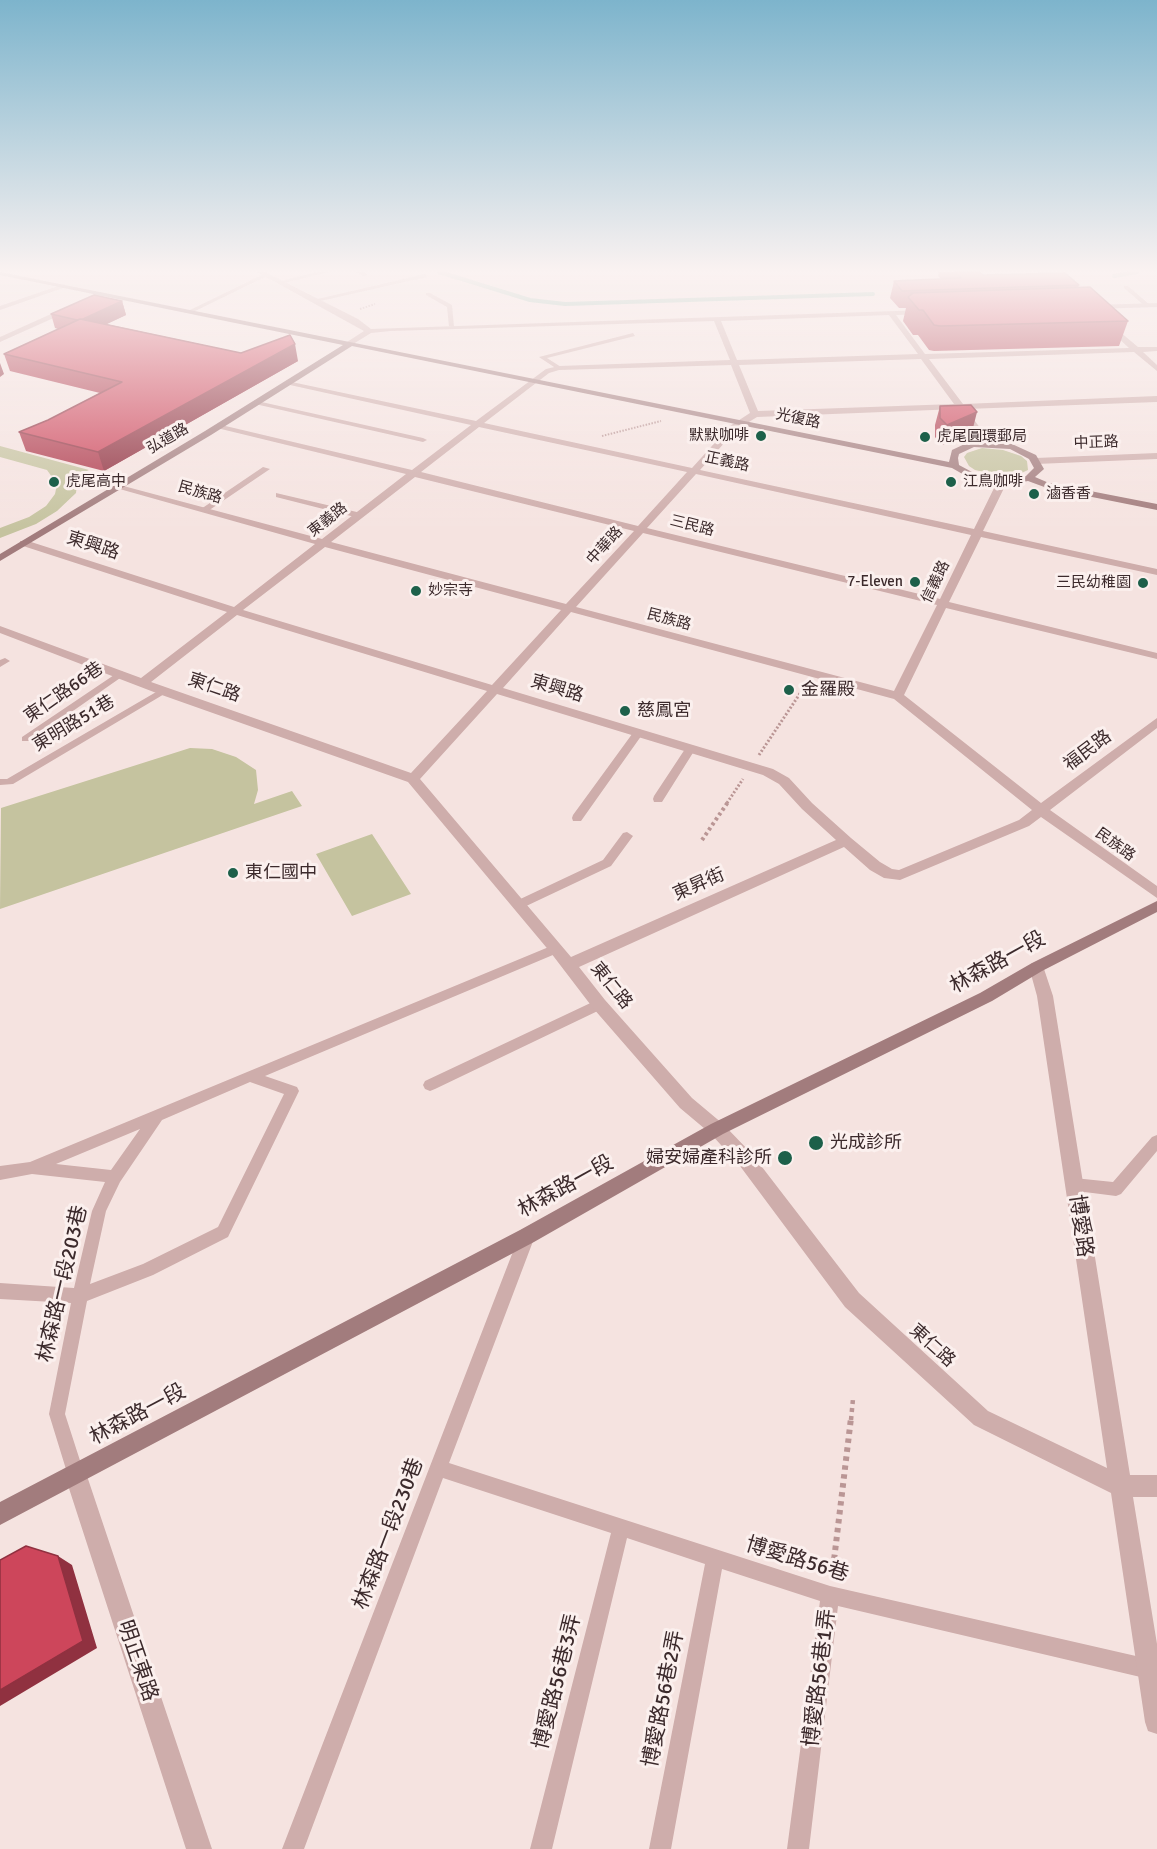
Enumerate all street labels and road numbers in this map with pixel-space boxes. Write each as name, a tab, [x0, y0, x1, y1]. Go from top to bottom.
street label: 光復路	[774, 406, 822, 432]
street label: 弘道路	[144, 420, 192, 458]
street label: 中正路	[1073, 433, 1119, 453]
street label: 正義路	[703, 449, 751, 475]
street label: 民族路	[176, 478, 224, 508]
street label: 東義路	[305, 499, 351, 541]
street label: 三民路	[668, 512, 716, 540]
street label: 中華路	[583, 523, 627, 569]
street label: 東興路	[64, 527, 122, 565]
street label: 信義路	[918, 558, 954, 606]
street label: 民族路	[645, 605, 693, 635]
street label: 東仁路66巷	[20, 658, 108, 728]
street label: 東仁路	[185, 669, 243, 707]
street label: 東興路	[528, 671, 586, 707]
street label: 東明路51巷	[29, 691, 119, 757]
street label: 福民路	[1060, 726, 1116, 776]
street label: 民族路	[1092, 824, 1138, 866]
street label: 東昇街	[670, 864, 728, 906]
street label: 林森路一段	[946, 927, 1050, 999]
street label: 東仁路	[586, 958, 636, 1014]
street label: 林森路一段	[514, 1151, 618, 1223]
street label: 博愛路	[1063, 1193, 1097, 1259]
street label: 林森路一段203巷	[33, 1203, 93, 1365]
street label: 東仁路	[905, 1320, 959, 1372]
street label: 林森路一段	[86, 1379, 190, 1451]
street label: 林森路一段230巷	[349, 1455, 429, 1613]
street label: 博愛路56巷	[742, 1532, 852, 1588]
street label: 博愛路56巷1弄	[799, 1607, 841, 1749]
street label: 博愛路56巷3弄	[529, 1612, 587, 1752]
street label: 明正東路	[111, 1617, 163, 1705]
street label: 博愛路56巷2弄	[638, 1628, 690, 1770]

